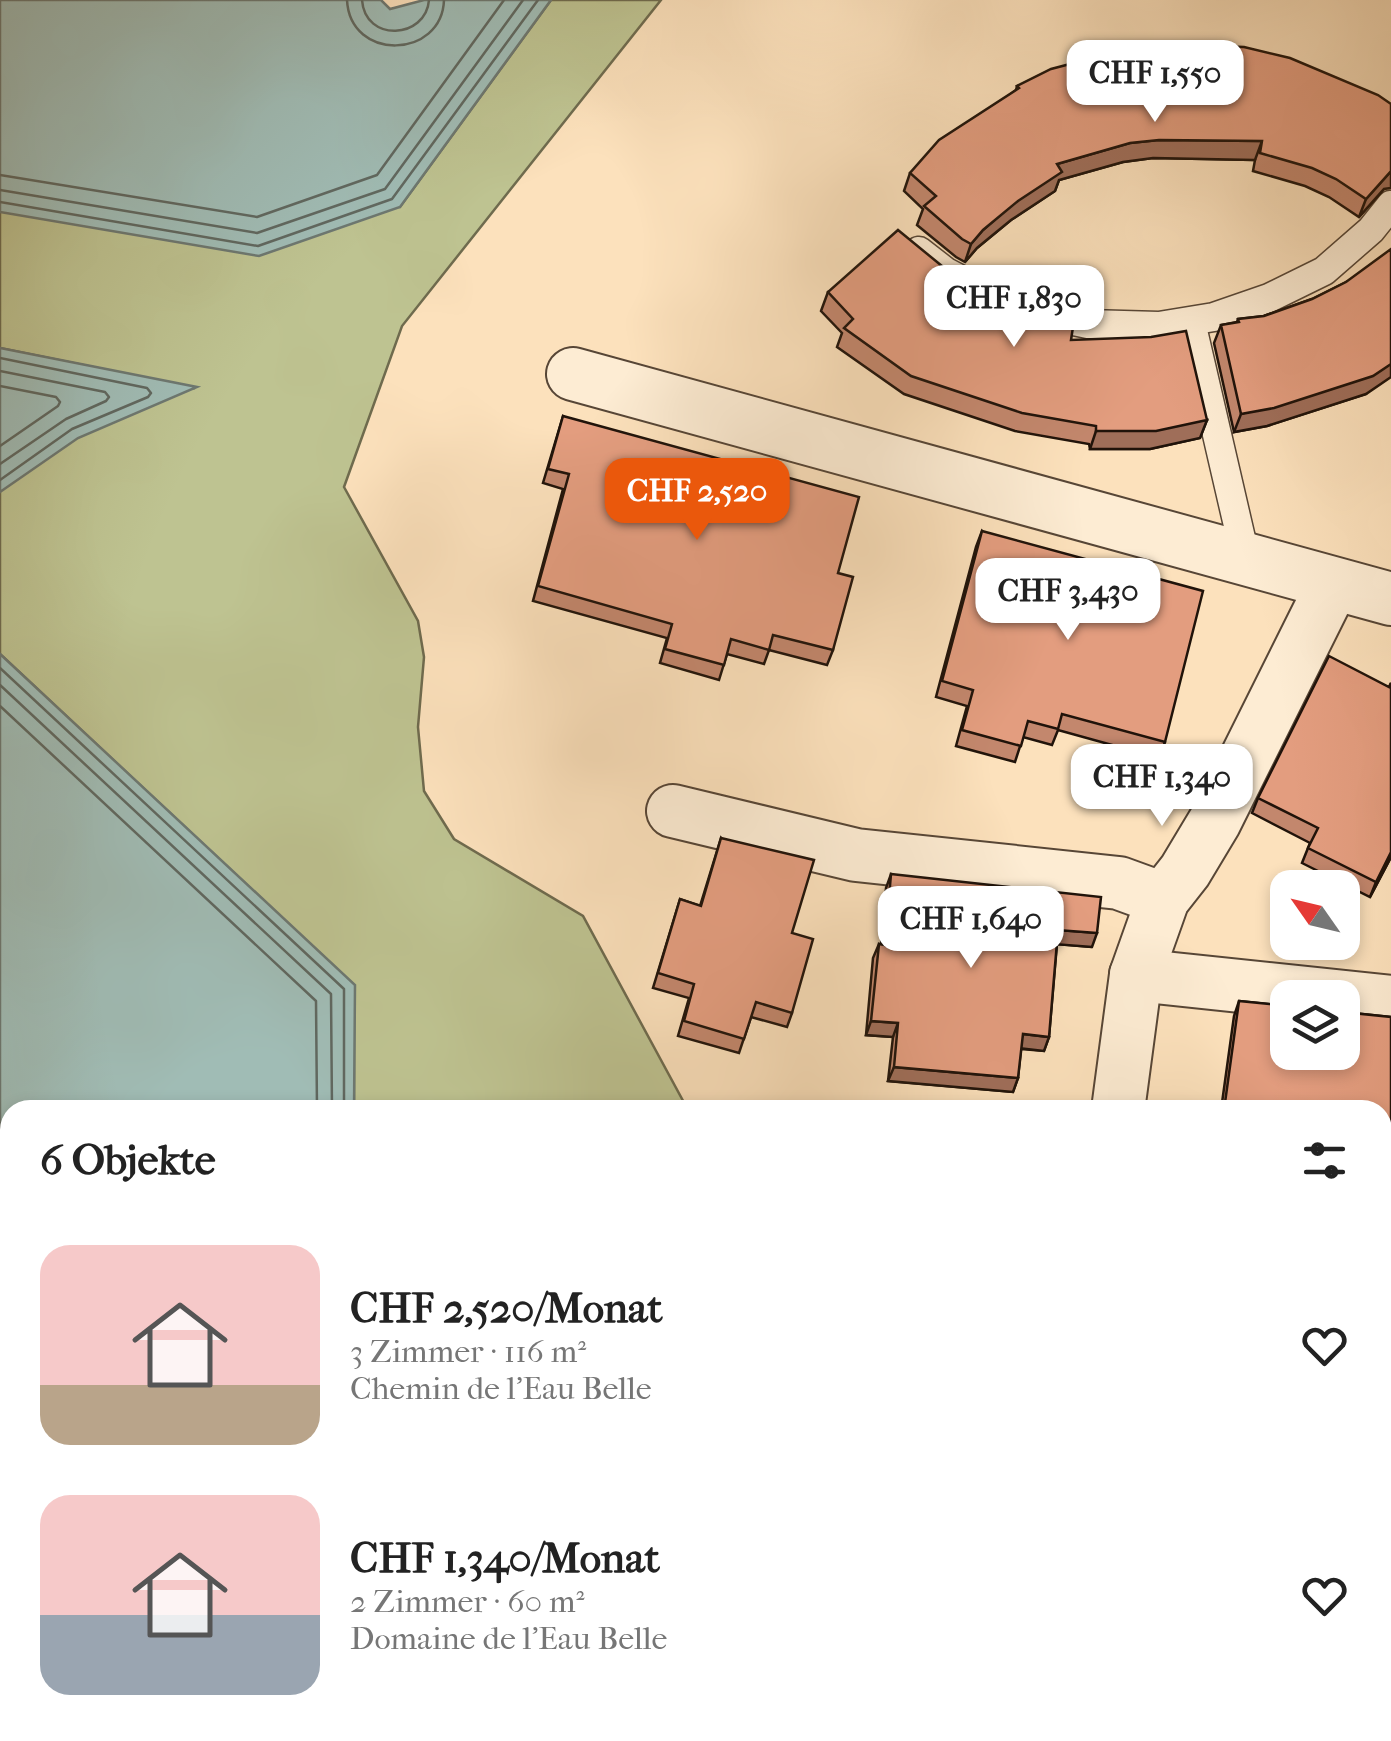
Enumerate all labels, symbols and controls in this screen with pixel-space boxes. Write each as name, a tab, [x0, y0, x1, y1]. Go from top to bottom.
pin: CHF 1,550	[1041, 40, 1269, 125]
text: CHF 1,550	[1089, 54, 1221, 91]
pin: CHF 1,830	[900, 265, 1128, 350]
text: CHF 1,830	[946, 279, 1082, 316]
pin: CHF 2,520	[583, 458, 811, 543]
text: CHF 2,520	[627, 472, 767, 509]
pin: CHF 3,430	[954, 558, 1182, 643]
text: CHF 3,430	[997, 572, 1139, 609]
pin: CHF 1,340	[1048, 744, 1276, 829]
text: CHF 1,340	[1093, 758, 1231, 795]
north arrow	[1270, 870, 1360, 960]
map controls	[1270, 870, 1360, 1070]
pin: CHF 1,640	[857, 886, 1085, 971]
text: CHF 1,640	[900, 900, 1042, 937]
button: layers	[1270, 980, 1360, 1070]
icon: filters	[1297, 1133, 1352, 1188]
text: 6 Objekte	[40, 1136, 216, 1185]
text: CHF 2,520/Monat	[350, 1284, 662, 1333]
icon: home	[120, 1285, 240, 1405]
icon: heart	[1297, 1318, 1352, 1373]
text: 3 Zimmer · 116 m²	[350, 1333, 586, 1370]
text: Chemin de l'Eau Belle	[350, 1370, 651, 1407]
text: CHF 1,340/Monat	[350, 1534, 660, 1583]
icon: home	[120, 1535, 240, 1655]
icon: heart	[1297, 1568, 1352, 1623]
text: 2 Zimmer · 60 m²	[350, 1583, 585, 1620]
text: Domaine de l'Eau Belle	[350, 1620, 667, 1657]

